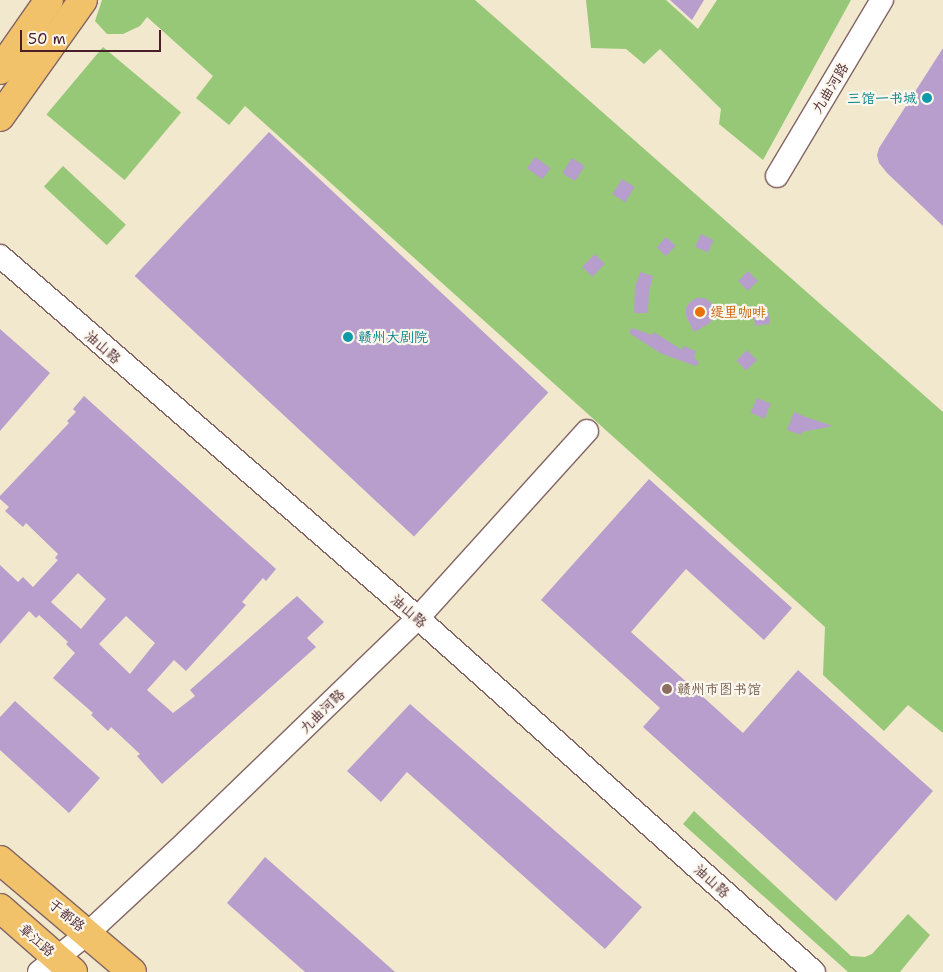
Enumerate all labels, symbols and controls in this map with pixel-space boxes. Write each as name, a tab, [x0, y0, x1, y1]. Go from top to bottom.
scale bar	[22, 20, 164, 52]
text: 50 m	[28, 29, 66, 49]
street label: 九曲河路	[808, 60, 852, 116]
place label: 三馆一书城	[847, 90, 917, 106]
marker: 三馆一书城	[921, 92, 933, 104]
place label: 缇里咖啡	[710, 304, 766, 320]
marker: 缇里咖啡	[694, 306, 706, 318]
street label: 油山路	[82, 327, 124, 367]
place label: 赣州大剧院	[358, 329, 428, 345]
marker: 赣州大剧院	[342, 331, 354, 343]
street label: 油山路	[388, 591, 430, 631]
place label: 赣州市图书馆	[677, 681, 761, 697]
marker: 赣州市图书馆	[661, 683, 673, 695]
street label: 九曲河路	[296, 686, 348, 736]
street label: 油山路	[691, 861, 733, 901]
street label: 于都路	[45, 895, 89, 935]
street label: 章江路	[16, 920, 58, 960]

